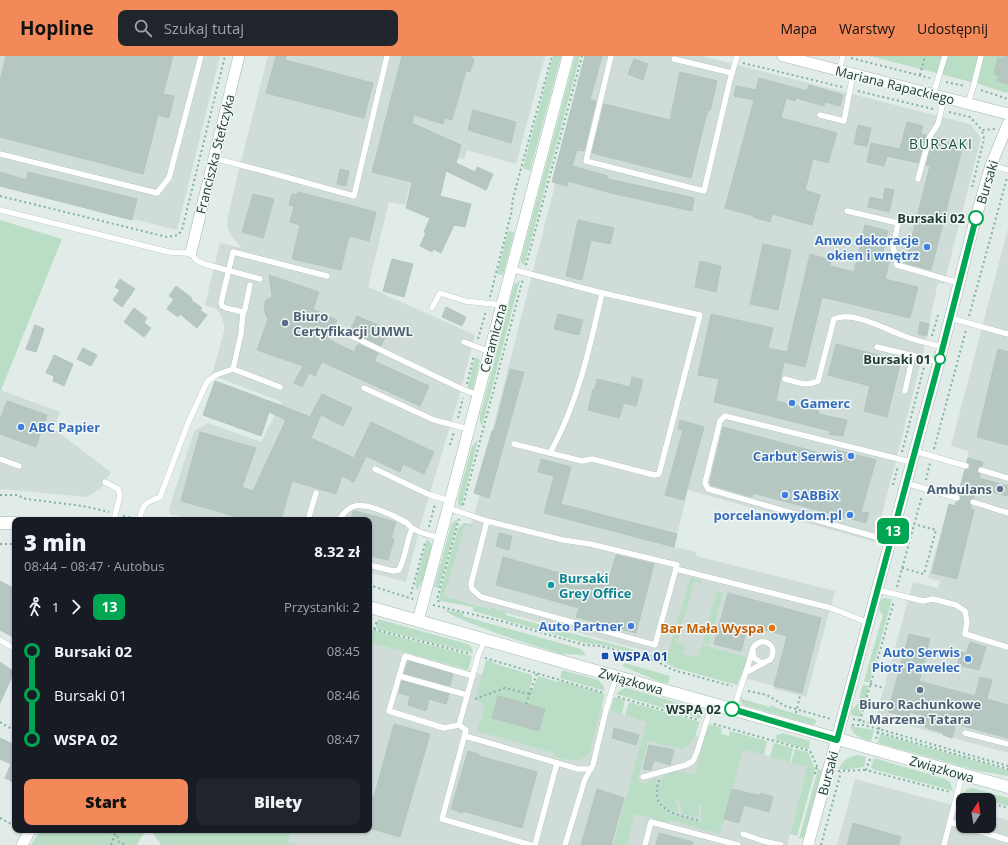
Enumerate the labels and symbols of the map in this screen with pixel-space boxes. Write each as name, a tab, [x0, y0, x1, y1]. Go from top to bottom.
street label: Mariana Rapackiego	[834, 61, 957, 109]
street label: Franciszka Stefczyka	[191, 92, 239, 216]
district label: BURSAKI	[909, 134, 973, 153]
street label: Bursaki	[972, 158, 1002, 206]
place label: Bursaki 02	[897, 209, 966, 227]
marker: Bursaki 02	[968, 210, 984, 226]
place label: Anwo dekoracje okien i wnętrz	[815, 231, 919, 264]
marker: Anwo dekoracje okien i wnętrz	[922, 242, 932, 252]
street label: Ceramiczna	[475, 301, 511, 375]
place label: Biuro Certyfikacji UMWL	[293, 307, 413, 340]
marker: Biuro Certyfikacji UMWL	[280, 318, 290, 328]
place label: Bursaki 01	[863, 350, 931, 368]
marker: Bursaki 01	[934, 353, 946, 365]
place label: Gamerc	[800, 394, 851, 412]
marker: Gamerc	[787, 398, 797, 408]
place label: ABC Papier	[29, 418, 100, 436]
marker: ABC Papier	[16, 422, 26, 432]
place label: Carbut Serwis	[753, 447, 843, 465]
marker: Carbut Serwis	[846, 451, 856, 461]
place label: Ambulans	[927, 480, 992, 498]
marker: Ambulans	[995, 484, 1005, 494]
place label: SABBiX	[793, 486, 840, 504]
marker: SABBiX	[780, 490, 790, 500]
place label: porcelanowydom.pl	[714, 506, 842, 524]
marker: porcelanowydom.pl	[845, 510, 855, 520]
line badge: 13	[875, 518, 911, 544]
place label: Bursaki Grey Office	[559, 569, 632, 602]
marker: Bursaki Grey Office	[546, 580, 556, 590]
place label: Auto Partner	[539, 617, 623, 635]
place label: Bar Mała Wyspa	[660, 619, 764, 637]
marker: Auto Partner	[626, 621, 636, 631]
marker: Bar Mała Wyspa	[767, 623, 777, 633]
place label: Auto Serwis Piotr Pawelec	[872, 643, 960, 676]
place label: WSPA 01	[613, 647, 668, 665]
marker: WSPA 01	[600, 651, 610, 661]
marker: Auto Serwis Piotr Pawelec	[963, 654, 973, 664]
street label: Związkowa	[597, 663, 665, 699]
marker: Biuro Rachunkowe Marzena Tatara	[915, 685, 925, 695]
place label: Biuro Rachunkowe Marzena Tatara	[859, 695, 981, 728]
place label: WSPA 02	[666, 700, 722, 718]
marker: WSPA 02	[724, 701, 740, 717]
street label: Bursaki	[813, 749, 843, 797]
street label: Związkowa	[908, 751, 976, 787]
north arrow	[956, 793, 996, 833]

